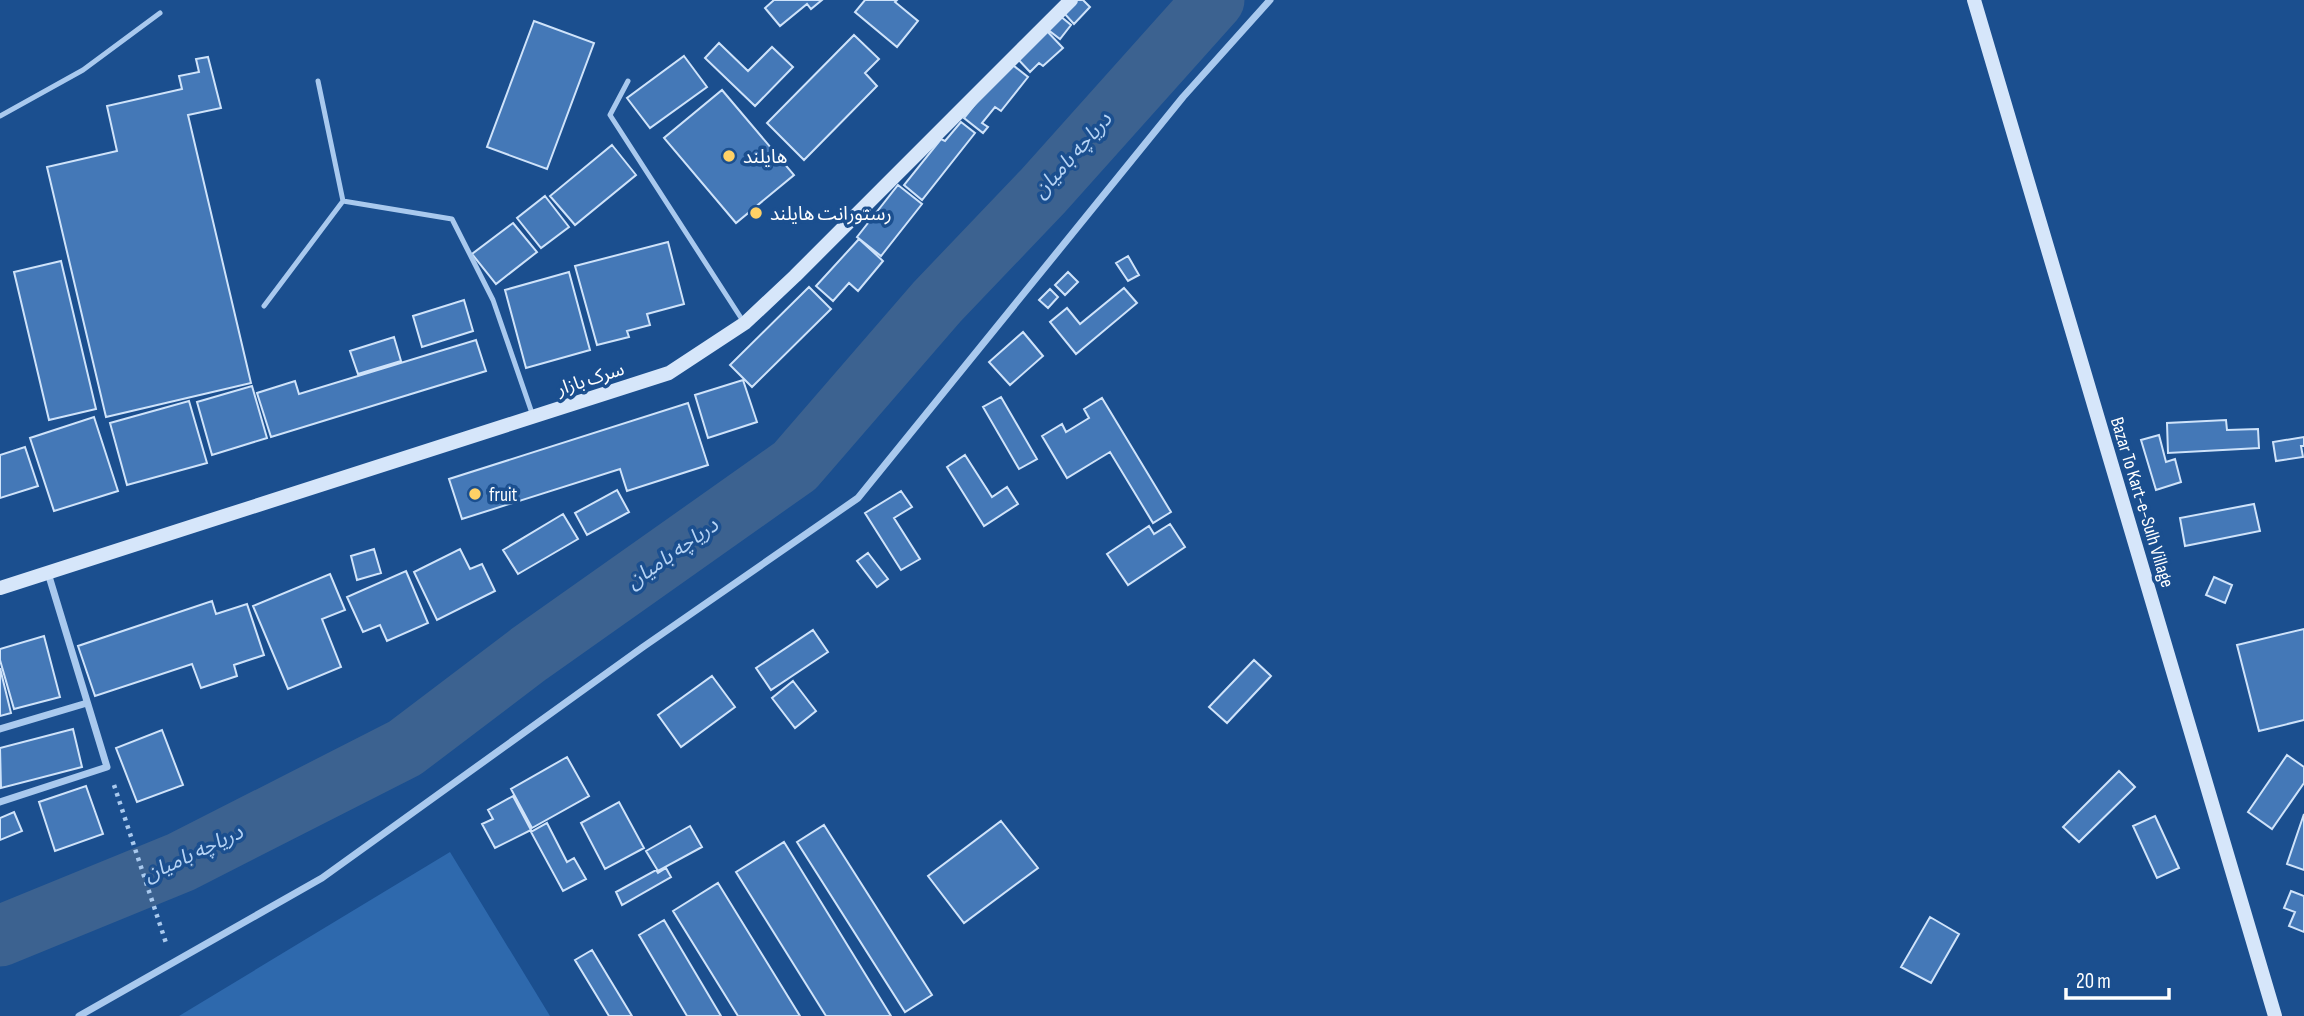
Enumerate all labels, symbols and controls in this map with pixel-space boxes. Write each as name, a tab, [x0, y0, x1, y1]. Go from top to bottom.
water label: دریاچه بامیان	[1027, 107, 1119, 204]
place label: هایلند	[743, 146, 788, 169]
marker: هایلند	[721, 148, 737, 164]
place label: رستورانت هایلند	[770, 203, 892, 226]
marker: رستورانت هایلند	[748, 205, 764, 221]
street label: سرک بازار	[553, 358, 627, 401]
street label: Bazar To Kart-e-Sulh Village	[2105, 414, 2178, 590]
place label: fruit	[489, 484, 517, 507]
marker: fruit	[467, 486, 483, 502]
water label: دریاچه بامیان	[621, 512, 724, 595]
water label: دریاچه بامیان	[140, 819, 248, 888]
scale bar	[2066, 956, 2169, 1000]
text: 20 m	[2076, 969, 2111, 994]

